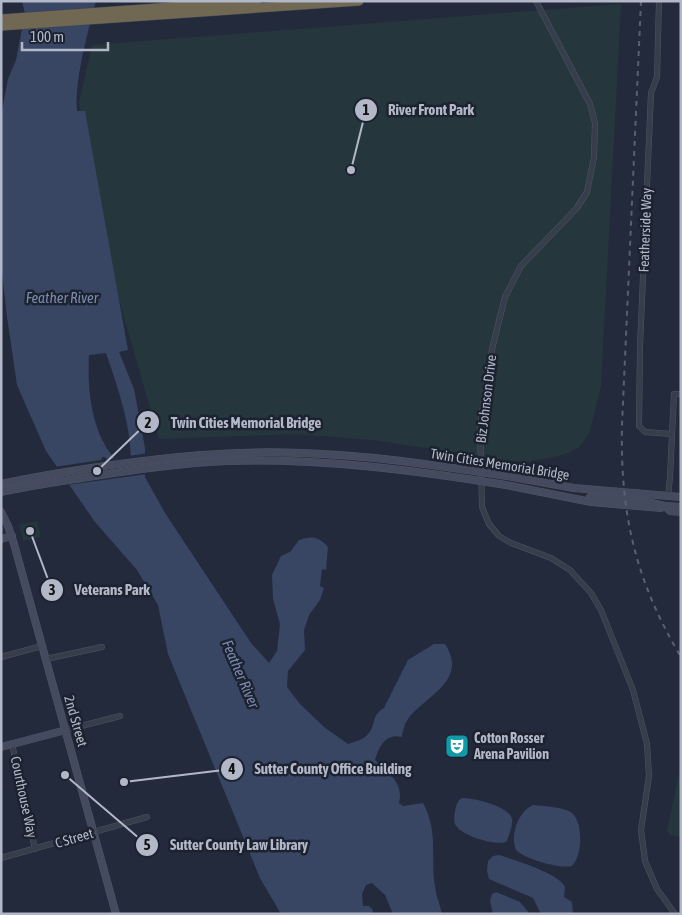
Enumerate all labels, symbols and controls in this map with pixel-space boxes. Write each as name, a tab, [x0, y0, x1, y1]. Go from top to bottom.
scale bar	[22, 20, 109, 52]
text: 100 m	[30, 28, 64, 45]
callout: River Front Park	[353, 95, 484, 125]
text: 1	[362, 101, 370, 118]
text: River Front Park	[388, 101, 474, 118]
street label: Featherside Way	[636, 187, 654, 273]
water label: Feather River	[26, 289, 99, 306]
street label: Biz Johnson Drive	[473, 354, 499, 444]
callout: Twin Cities Memorial Bridge	[136, 407, 331, 437]
text: 2	[144, 414, 152, 431]
text: Twin Cities Memorial Bridge	[171, 414, 321, 431]
street label: Twin Cities Memorial Bridge	[429, 445, 571, 483]
callout: Veterans Park	[40, 575, 160, 605]
text: 3	[48, 581, 56, 598]
text: Veterans Park	[73, 581, 150, 598]
water label: Feather River	[219, 637, 263, 711]
street label: 2nd Street	[61, 693, 91, 749]
place label: Cotton Rosser Arena Pavilion	[473, 730, 549, 762]
theatre icon: Cotton Rosser Arena Pavilion	[444, 733, 470, 759]
callout: Sutter County Office Building	[220, 754, 421, 784]
street label: Courthouse Way	[8, 755, 41, 839]
text: 4	[227, 760, 236, 777]
text: Sutter County Office Building	[255, 760, 412, 777]
street label: C Street	[53, 825, 95, 851]
callout: Sutter County Law Library	[135, 830, 318, 860]
text: 5	[143, 836, 151, 853]
text: Sutter County Law Library	[170, 836, 309, 853]

